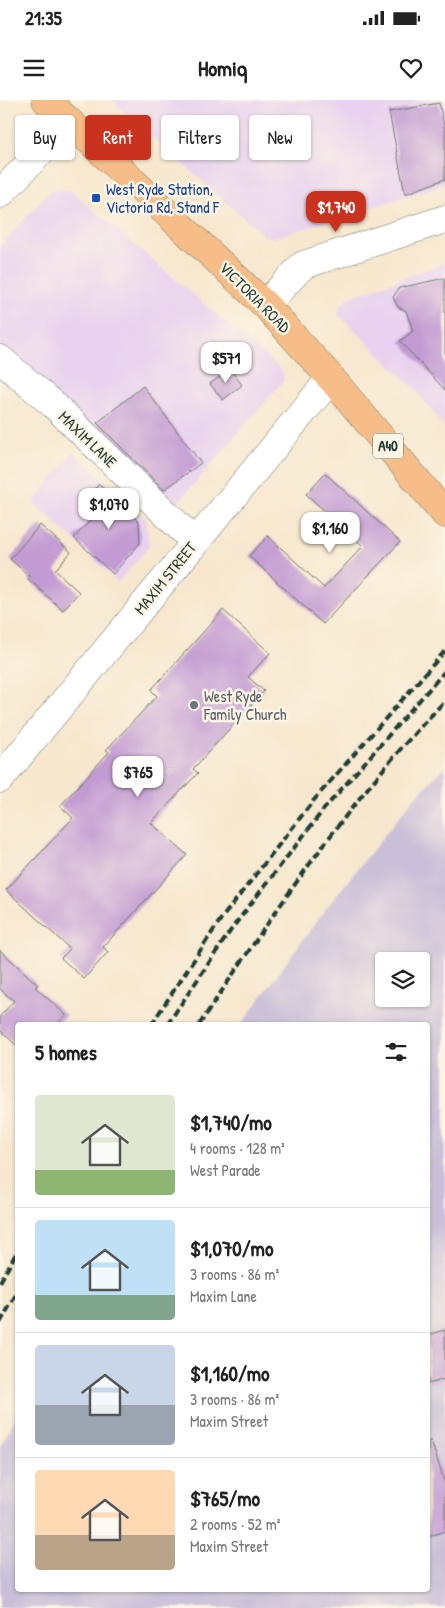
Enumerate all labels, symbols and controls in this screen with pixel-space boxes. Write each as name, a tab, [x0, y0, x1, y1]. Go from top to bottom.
text: 21:35	[25, 5, 62, 31]
text: Homiq	[198, 53, 247, 83]
icon: menu	[20, 54, 48, 82]
icon: heart	[397, 54, 425, 82]
chip: Buy	[15, 115, 75, 160]
chip: Rent	[85, 115, 151, 160]
chip: Filters	[161, 115, 239, 160]
chip: New	[249, 115, 311, 160]
place label: West Ryde Station, Victoria Rd, Stand F	[106, 178, 220, 218]
pin: $1,740	[295, 190, 377, 233]
marker: West Ryde Station, Victoria Rd, Stand F	[90, 192, 102, 204]
text: $1,740	[317, 196, 355, 218]
street label: VICTORIA ROAD	[215, 257, 296, 338]
pin: $571	[196, 342, 256, 384]
text: $571	[212, 347, 240, 369]
street label: MAXIM LANE	[54, 406, 122, 472]
road number: A40	[373, 434, 403, 458]
pin: $1,070	[68, 488, 150, 530]
text: $1,070	[89, 493, 129, 515]
pin: $1,160	[289, 512, 371, 554]
text: $1,160	[312, 517, 348, 539]
street label: MAXIM STREET	[129, 537, 201, 619]
place label: West Ryde Family Church	[203, 685, 287, 725]
marker: West Ryde Family Church	[188, 699, 200, 711]
pin: $765	[108, 756, 168, 798]
text: $765	[123, 761, 153, 783]
map controls	[375, 952, 430, 1007]
button: layers	[375, 952, 430, 1007]
text: 5 homes	[35, 1038, 97, 1067]
icon: filters	[382, 1038, 410, 1066]
text: $1,740/mo	[190, 1108, 272, 1137]
icon: home	[75, 1115, 135, 1175]
text: 4 rooms · 128 m²	[190, 1137, 285, 1159]
text: West Parade	[190, 1159, 261, 1181]
text: $1,070/mo	[190, 1234, 273, 1263]
icon: home	[75, 1240, 135, 1300]
text: 3 rooms · 86 m²	[190, 1263, 279, 1285]
text: Maxim Lane	[190, 1285, 257, 1307]
text: $1,160/mo	[190, 1359, 270, 1388]
icon: home	[75, 1365, 135, 1425]
text: 3 rooms · 86 m²	[190, 1388, 279, 1410]
text: Maxim Street	[190, 1410, 268, 1432]
text: $765/mo	[190, 1484, 260, 1513]
icon: home	[75, 1490, 135, 1550]
text: 2 rooms · 52 m²	[190, 1513, 280, 1535]
text: Maxim Street	[190, 1535, 268, 1557]

